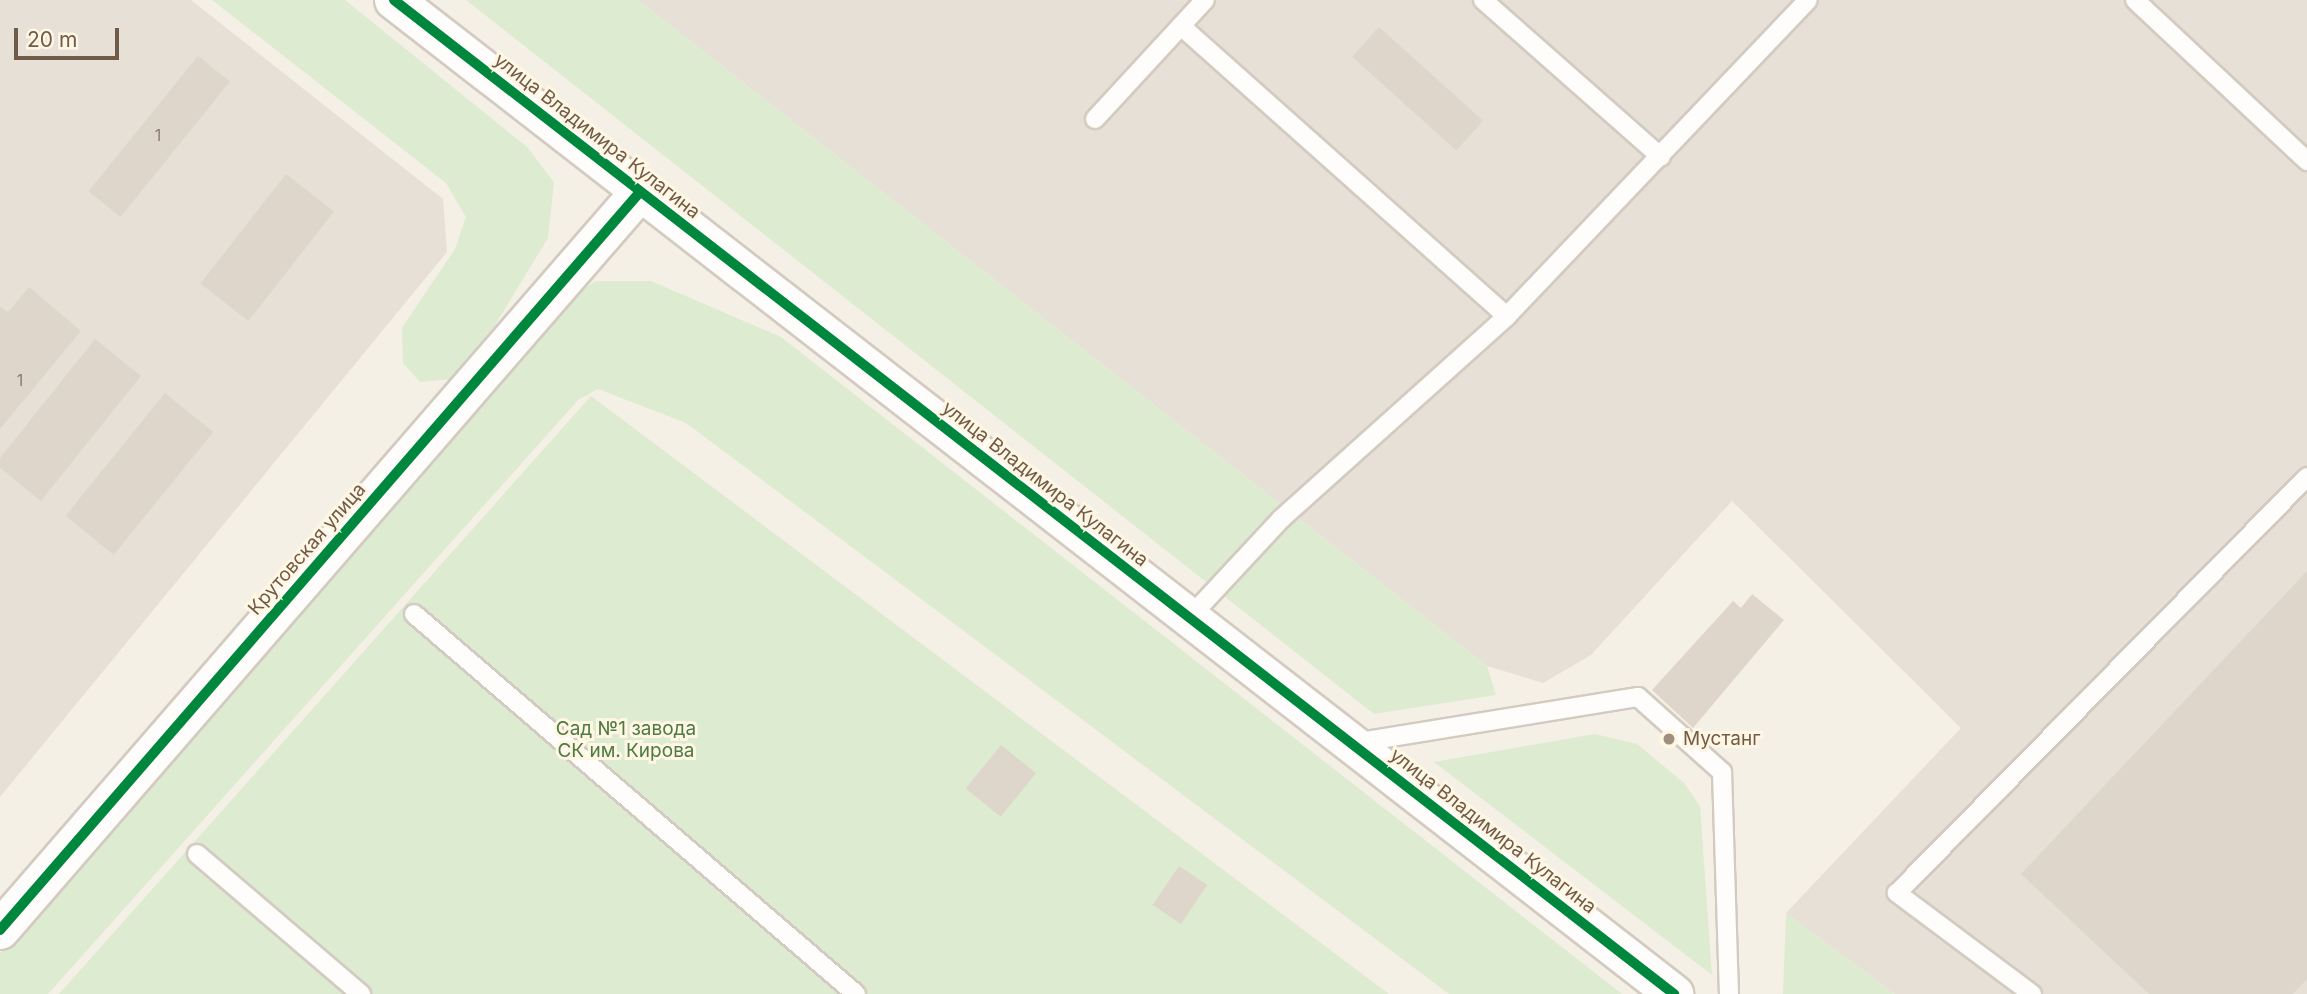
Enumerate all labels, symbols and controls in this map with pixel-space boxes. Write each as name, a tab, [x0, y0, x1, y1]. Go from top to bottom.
scale bar	[18, 14, 122, 58]
text: 20 m	[27, 27, 77, 52]
street label: улица Владимира Кулагина	[489, 48, 705, 224]
house number: 1	[155, 125, 161, 145]
house number: 1	[17, 370, 23, 390]
street label: улица Владимира Кулагина	[937, 396, 1153, 572]
street label: Крутовская улица	[244, 478, 370, 620]
park label: Сад №1 завода СК им. Кирова	[556, 718, 696, 762]
place label: Мустанг	[1683, 728, 1760, 750]
marker: Мустанг	[1661, 731, 1677, 747]
street label: улица Владимира Кулагина	[1385, 743, 1601, 919]

